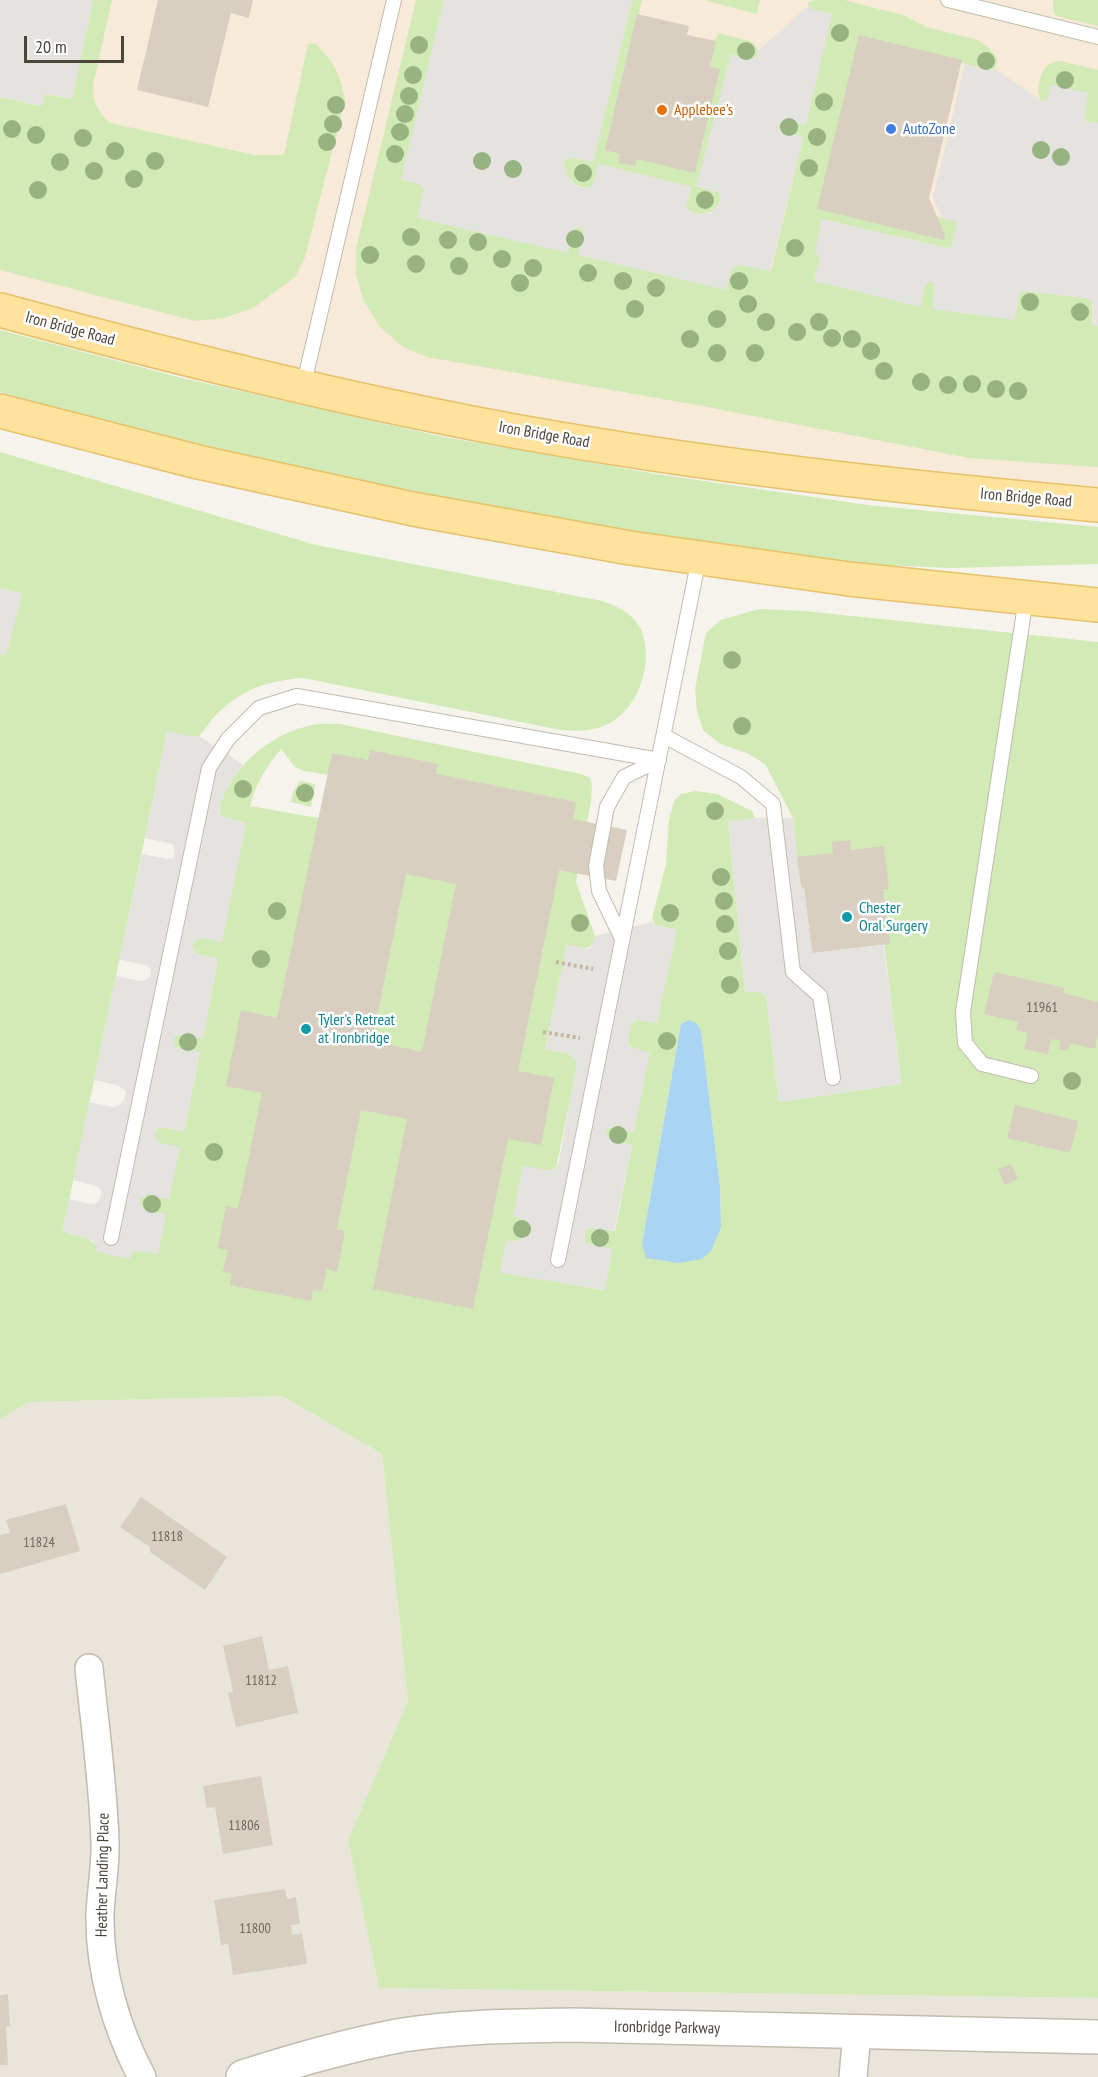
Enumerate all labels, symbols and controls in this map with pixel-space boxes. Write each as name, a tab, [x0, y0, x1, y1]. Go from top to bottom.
scale bar	[27, 24, 128, 62]
text: 20 m	[35, 35, 67, 58]
place label: Applebee's	[674, 100, 733, 120]
marker: Applebee's	[655, 103, 669, 117]
place label: AutoZone	[903, 119, 956, 139]
marker: AutoZone	[884, 122, 898, 136]
street label: Iron Bridge Road	[23, 308, 117, 350]
street label: Iron Bridge Road	[497, 418, 591, 452]
street label: Iron Bridge Road	[979, 484, 1073, 512]
place label: Chester Oral Surgery	[859, 898, 928, 936]
marker: Chester Oral Surgery	[840, 910, 854, 924]
house number: 11961	[1026, 1000, 1058, 1016]
place label: Tyler's Retreat at Ironbridge	[318, 1010, 395, 1048]
marker: Tyler's Retreat at Ironbridge	[299, 1022, 313, 1036]
house number: 11818	[151, 1529, 183, 1545]
house number: 11824	[23, 1535, 55, 1551]
house number: 11812	[245, 1673, 277, 1689]
street label: Heather Landing Place	[92, 1813, 114, 1937]
house number: 11806	[228, 1818, 260, 1834]
house number: 11800	[239, 1921, 271, 1937]
street label: Ironbridge Parkway	[614, 2017, 720, 2039]

